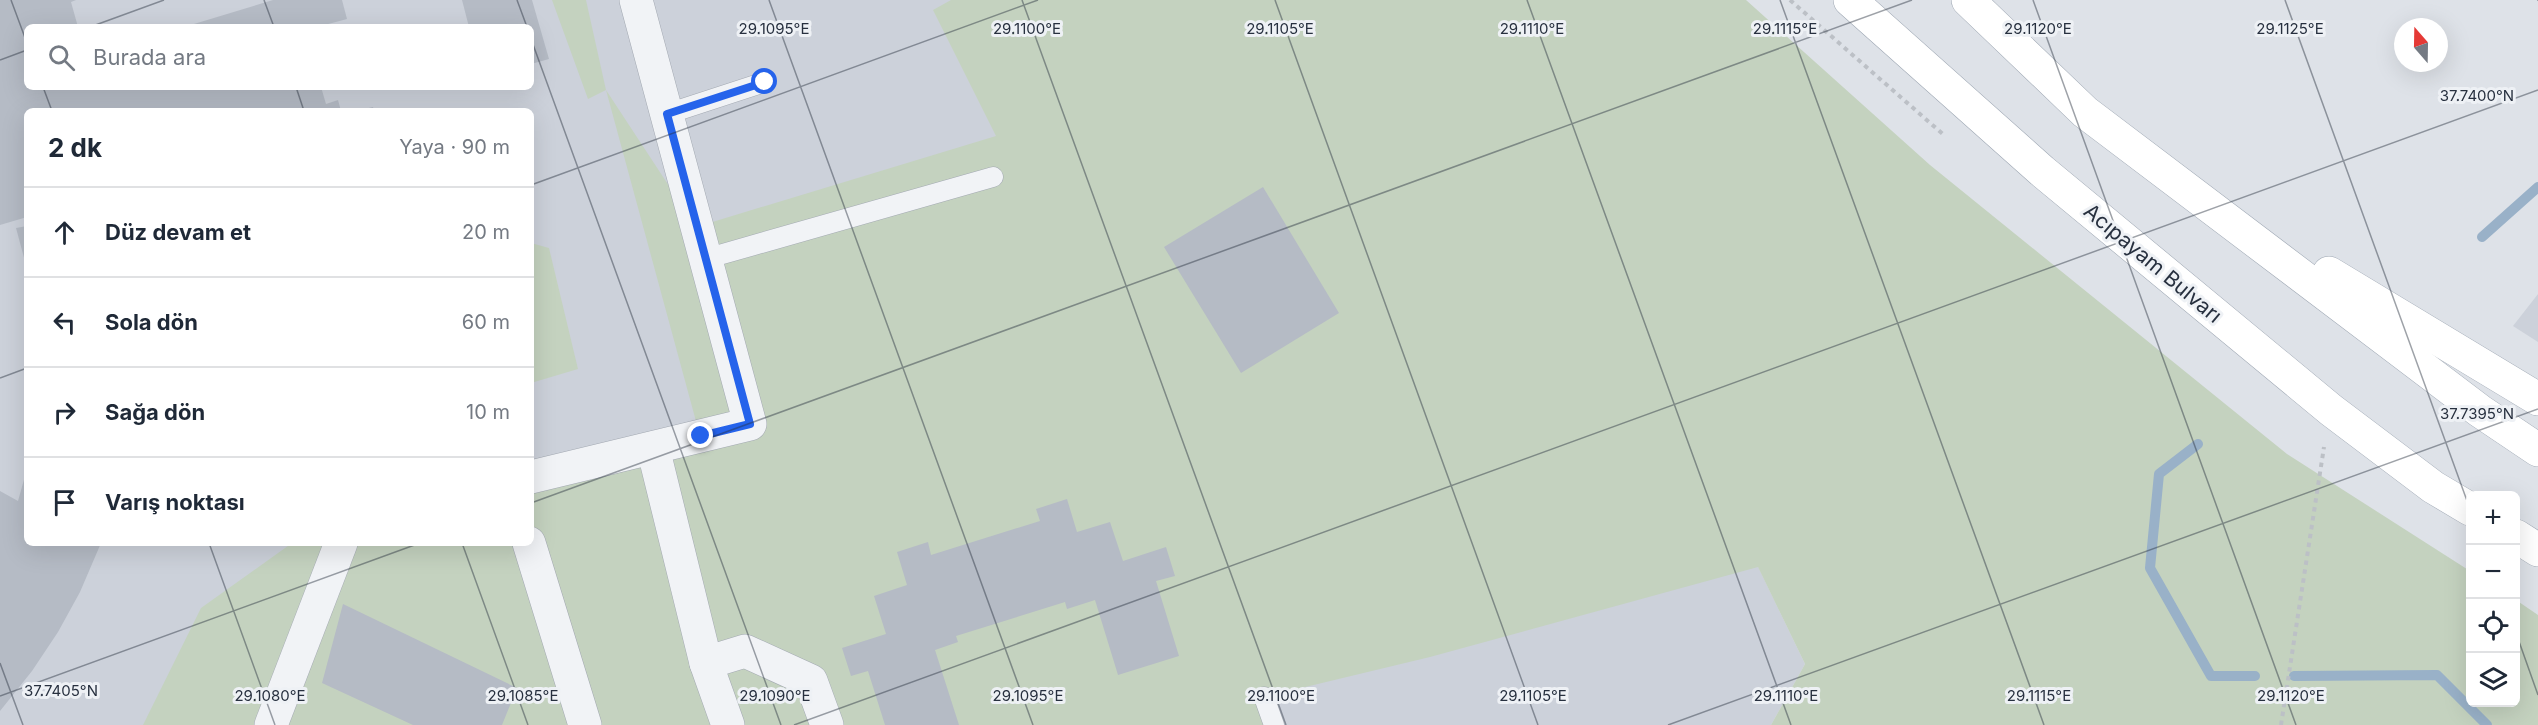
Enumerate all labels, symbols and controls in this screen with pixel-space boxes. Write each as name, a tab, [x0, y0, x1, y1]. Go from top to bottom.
north arrow	[2394, 18, 2448, 72]
text: 29.1095°E	[739, 19, 809, 38]
text: 29.1100°E	[993, 19, 1061, 38]
text: 29.1105°E	[1246, 19, 1314, 38]
text: 29.1110°E	[1500, 19, 1564, 38]
text: 29.1115°E	[1753, 19, 1817, 38]
text: 29.1120°E	[2004, 19, 2072, 38]
text: 29.1125°E	[2256, 19, 2324, 38]
search box	[24, 24, 534, 90]
icon: search	[45, 41, 78, 74]
text: Burada ara	[93, 44, 206, 70]
route start	[751, 68, 777, 94]
text: 37.7400°N	[2440, 86, 2514, 105]
text: 2 dk	[48, 132, 102, 163]
text: Yaya · 90 m	[399, 135, 510, 159]
street label: Acıpayam Bulvarı	[2079, 198, 2227, 328]
icon: ahead	[48, 216, 81, 249]
text: Düz devam et	[105, 219, 251, 245]
text: 20 m	[462, 220, 510, 244]
icon: left	[48, 306, 81, 339]
text: Sola dön	[105, 309, 198, 335]
text: 60 m	[462, 310, 510, 334]
icon: right	[48, 396, 81, 429]
text: Sağa dön	[105, 399, 205, 425]
text: 10 m	[466, 400, 510, 424]
text: 37.7395°N	[2440, 404, 2514, 423]
route end	[687, 422, 713, 448]
icon: arrive	[48, 486, 81, 519]
text: Varış noktası	[105, 489, 245, 515]
map controls	[2466, 491, 2520, 707]
button: +	[2466, 491, 2520, 545]
button: −	[2466, 545, 2520, 599]
button: locate	[2466, 599, 2520, 653]
button: layers	[2466, 653, 2520, 707]
text: 37.7405°N	[24, 681, 98, 700]
text: 29.1080°E	[234, 686, 306, 705]
text: 29.1085°E	[488, 686, 558, 705]
text: 29.1090°E	[739, 686, 811, 705]
text: 29.1095°E	[993, 686, 1063, 705]
text: 29.1100°E	[1247, 686, 1315, 705]
text: 29.1105°E	[1499, 686, 1567, 705]
text: 29.1110°E	[1754, 686, 1818, 705]
text: 29.1115°E	[2007, 686, 2071, 705]
text: 29.1120°E	[2257, 686, 2325, 705]

